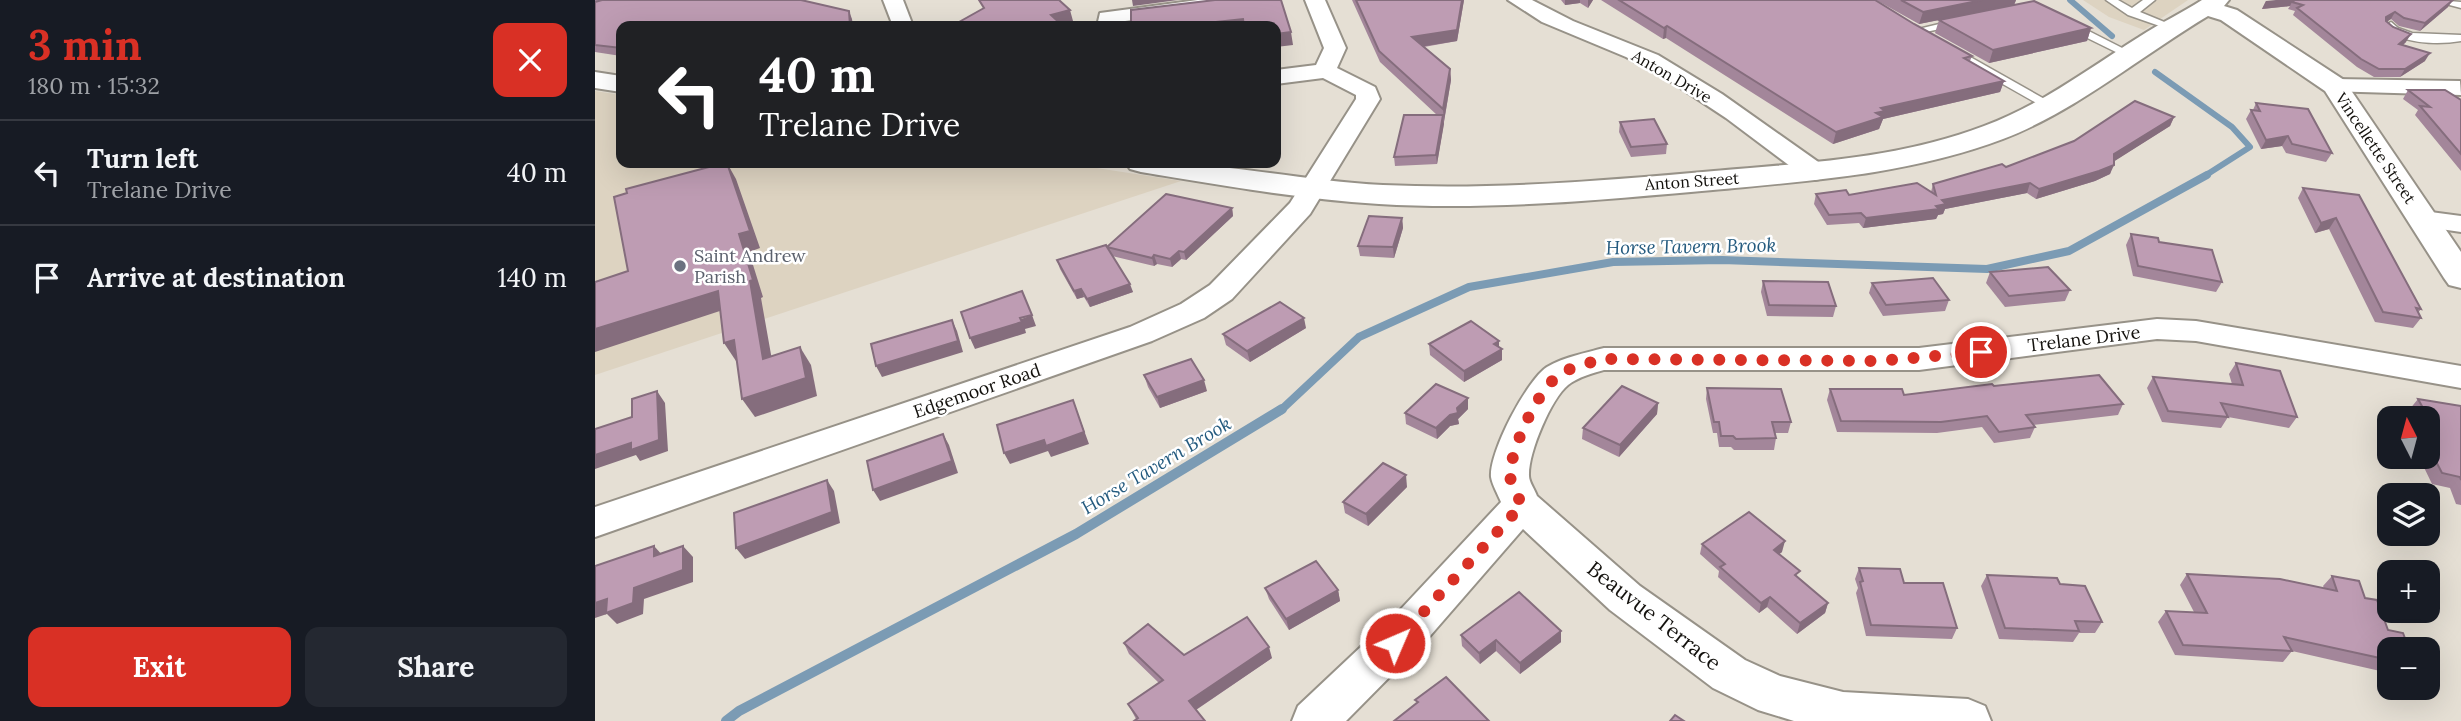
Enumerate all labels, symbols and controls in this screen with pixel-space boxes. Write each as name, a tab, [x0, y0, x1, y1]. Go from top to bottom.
text: 3 min	[28, 18, 142, 72]
button: close	[493, 23, 567, 97]
text: 40 m	[759, 43, 875, 105]
street label: Anton Drive	[1628, 45, 1716, 107]
icon: left	[644, 49, 735, 140]
text: 180 m · 15:32	[28, 71, 160, 100]
street label: Vincellette Street	[2331, 88, 2421, 208]
text: Trelane Drive	[759, 104, 960, 145]
text: Turn left	[87, 142, 198, 175]
icon: left	[28, 154, 66, 192]
text: 40 m	[507, 156, 567, 189]
street label: Anton Street	[1643, 168, 1741, 194]
text: Trelane Drive	[87, 175, 232, 204]
water label: Horse Tavern Brook	[1605, 233, 1777, 259]
place label: Saint Andrew Parish	[694, 244, 806, 288]
marker: Saint Andrew Parish	[672, 258, 688, 274]
icon: arrive	[28, 259, 66, 297]
text: Arrive at destination	[87, 261, 345, 294]
text: 140 m	[497, 261, 567, 294]
street label: Trelane Drive	[2026, 320, 2142, 357]
pin	[1951, 322, 2011, 382]
icon: arrive	[1962, 333, 2000, 371]
street label: Edgemoor Road	[910, 358, 1044, 423]
north arrow	[2377, 406, 2439, 469]
map controls	[2377, 406, 2440, 700]
water label: Horse Tavern Brook	[1077, 411, 1235, 519]
button: layers	[2377, 483, 2440, 546]
street label: Beauvue Terrace	[1582, 555, 1727, 676]
button: +	[2377, 560, 2440, 623]
position arrow	[1358, 606, 1432, 680]
button: Exit	[28, 627, 291, 707]
button: Share	[305, 627, 567, 707]
button: −	[2377, 637, 2440, 700]

